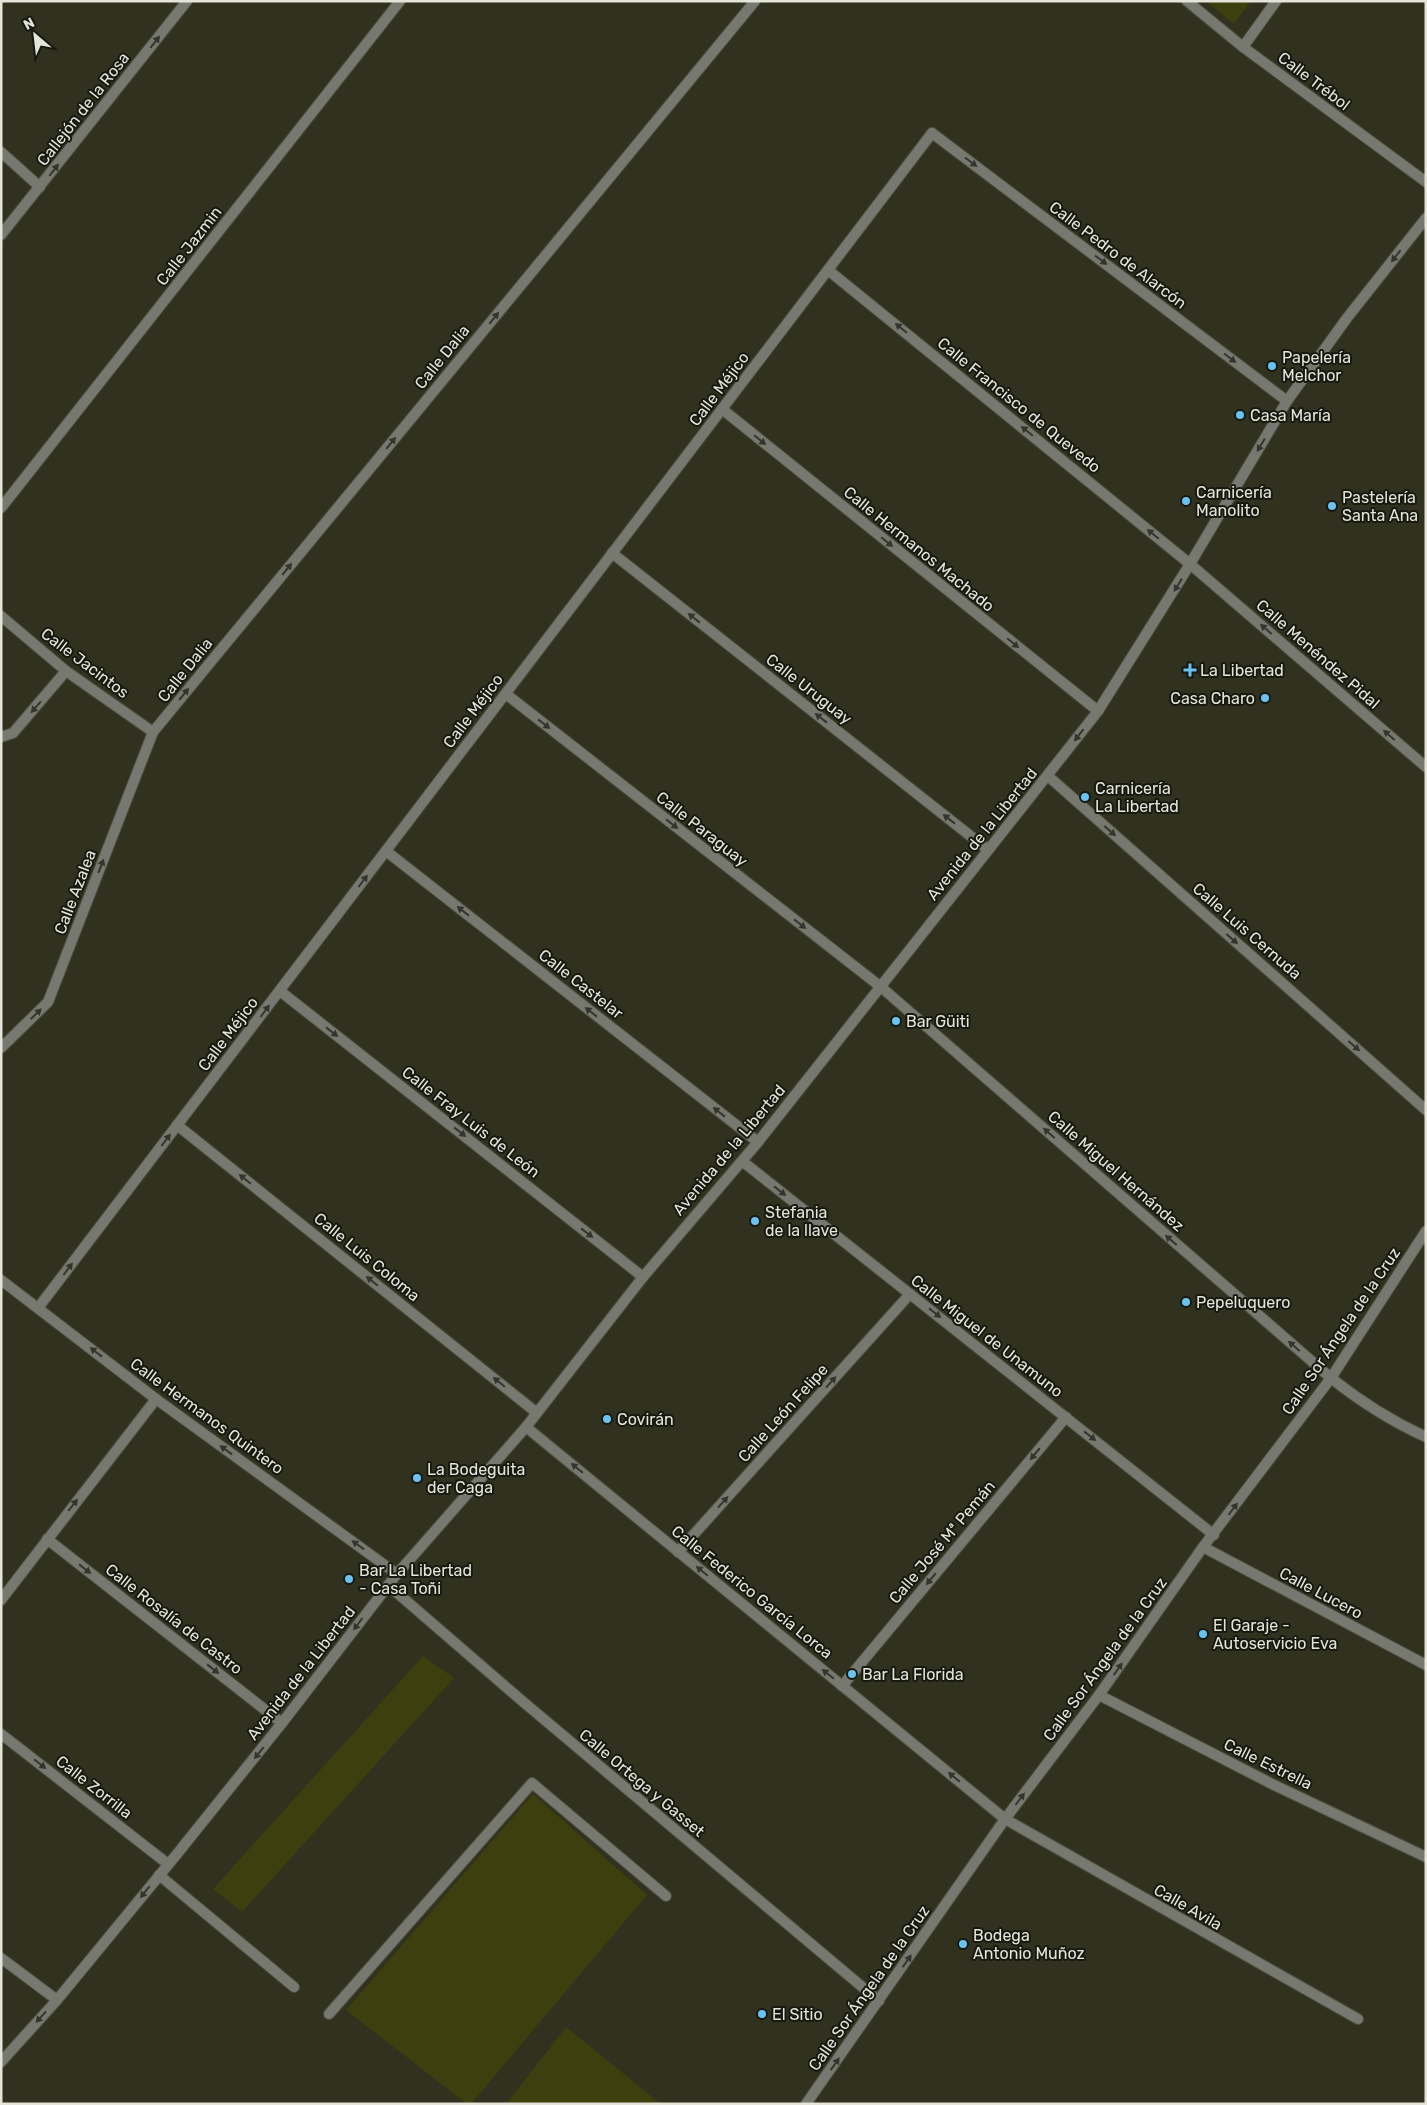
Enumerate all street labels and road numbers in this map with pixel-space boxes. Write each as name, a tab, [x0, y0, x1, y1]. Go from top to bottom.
street label: Calle Trébol	[1274, 48, 1354, 114]
street label: Callejón de la Rosa	[33, 49, 133, 169]
street label: Calle Pedro de Alarcón	[1046, 197, 1190, 313]
street label: Calle Jazmin	[152, 203, 226, 289]
street label: Calle Dalia	[411, 321, 473, 393]
street label: Calle Francisco de Quevedo	[934, 333, 1104, 477]
street label: Calle Méjico	[685, 348, 753, 430]
street label: Calle Hermanos Machado	[840, 482, 998, 616]
street label: Calle Menéndez Pidal	[1252, 595, 1384, 713]
street label: Calle Jacintos	[37, 624, 133, 702]
street label: Calle Dalia	[154, 634, 216, 706]
street label: Calle Uruguay	[762, 650, 856, 729]
street label: Calle Méjico	[439, 670, 507, 752]
street label: Avenida de la Libertad	[923, 764, 1041, 904]
street label: Calle Paraguay	[653, 787, 752, 871]
street label: Calle Azalea	[50, 847, 100, 937]
street label: Calle Luis Cernuda	[1189, 879, 1305, 983]
street label: Calle Castelar	[535, 945, 627, 1023]
street label: Calle Méjico	[194, 993, 262, 1075]
street label: Calle Fray Luis de León	[398, 1062, 544, 1182]
street label: Avenida de la Libertad	[669, 1081, 789, 1219]
street label: Calle Miguel Hernández	[1044, 1107, 1188, 1235]
street label: Calle Luis Coloma	[310, 1209, 424, 1305]
street label: Calle Sor Ángela de la Cruz	[1278, 1244, 1404, 1418]
street label: Calle Miguel de Unamuno	[907, 1271, 1067, 1401]
street label: Calle Hermanos Quintero	[127, 1354, 287, 1478]
street label: Calle León Felipe	[734, 1360, 832, 1466]
street label: Calle José Mª Pemán	[885, 1477, 999, 1607]
street label: Calle Federico García Lorca	[668, 1521, 836, 1663]
street label: Calle Rosalía de Castro	[102, 1560, 246, 1678]
street label: Calle Lucero	[1276, 1563, 1366, 1623]
street label: Calle Sor Ángela de la Cruz	[1039, 1573, 1171, 1745]
street label: Avenida de la Libertad	[243, 1602, 359, 1744]
street label: Calle Ortega y Gasset	[575, 1725, 709, 1841]
street label: Calle Estrella	[1221, 1734, 1315, 1794]
street label: Calle Zorrilla	[52, 1751, 136, 1823]
street label: Calle Avila	[1151, 1880, 1225, 1934]
street label: Calle Sor Ángela de la Cruz	[805, 1902, 933, 2074]

